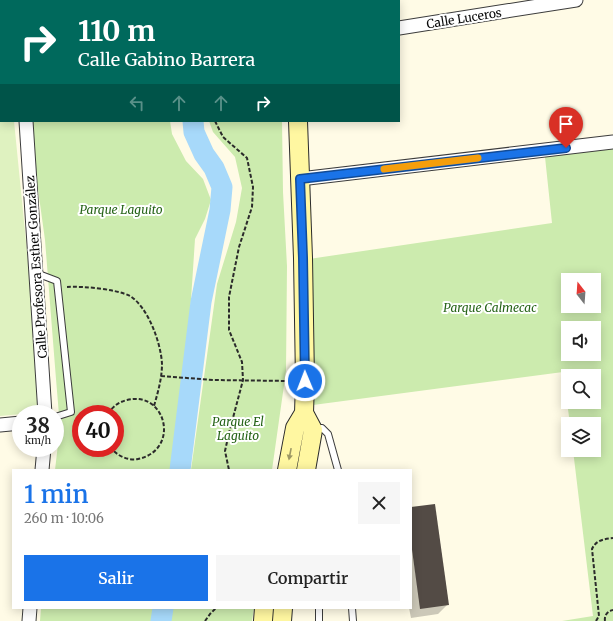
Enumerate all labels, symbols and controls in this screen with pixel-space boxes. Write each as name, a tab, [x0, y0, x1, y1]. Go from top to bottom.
street label: Calle Luceros	[425, 5, 503, 31]
text: 110 m	[78, 13, 155, 49]
icon: right	[12, 16, 64, 68]
text: Calle Gabino Barrera	[78, 48, 255, 71]
icon: left	[126, 92, 148, 114]
icon: ahead	[168, 92, 190, 114]
icon: ahead	[210, 92, 232, 114]
icon: right	[252, 92, 274, 114]
pin	[549, 107, 583, 148]
icon: arrive	[555, 113, 577, 135]
street label: Calle Profesora Esther González	[22, 175, 50, 359]
park label: Parque Laguito	[79, 202, 163, 217]
north arrow	[561, 273, 601, 313]
map controls	[561, 273, 601, 457]
park label: Parque Calmecac	[443, 300, 537, 315]
button: sound	[561, 321, 601, 361]
position arrow	[284, 360, 326, 402]
button: search	[561, 369, 601, 409]
speed limit sign: 40	[72, 405, 124, 457]
text: 38	[26, 413, 50, 438]
park label: Parque El Laguito	[212, 414, 264, 443]
button: layers	[561, 417, 601, 457]
text: km/h	[25, 434, 51, 447]
one-way arrow	[286, 448, 292, 460]
text: 1 min	[24, 479, 89, 510]
button: close	[358, 482, 400, 524]
text: 260 m · 10:06	[24, 510, 104, 527]
button: Salir	[24, 555, 208, 601]
button: Compartir	[216, 555, 400, 601]

